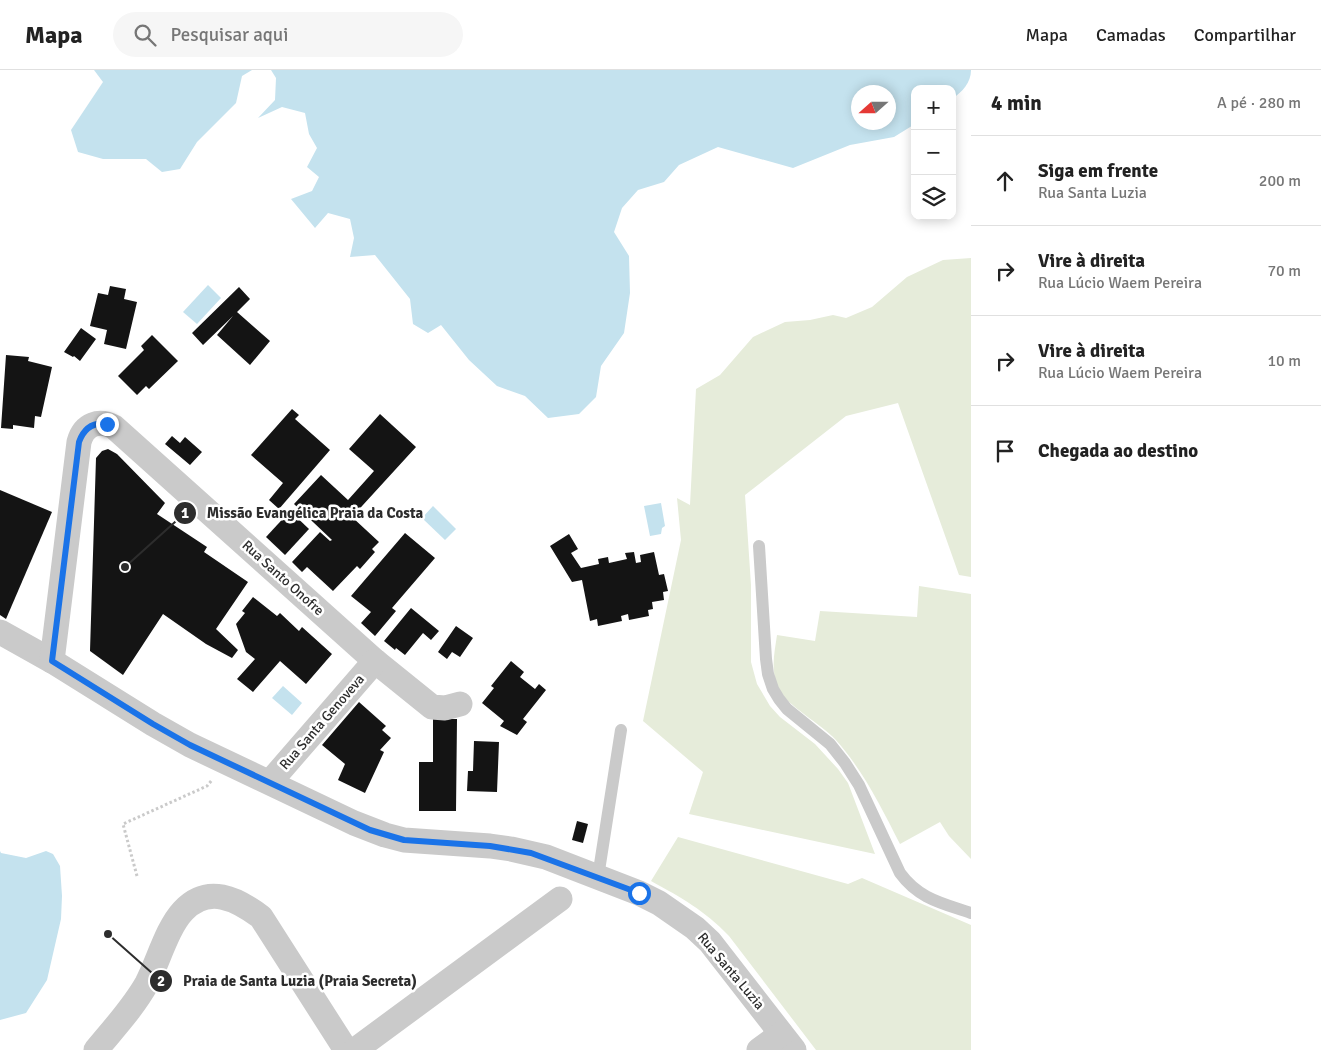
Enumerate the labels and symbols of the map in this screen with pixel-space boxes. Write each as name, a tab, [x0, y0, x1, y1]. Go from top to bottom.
north arrow	[851, 85, 896, 130]
route end	[96, 413, 119, 436]
callout: Missão Evangélica Praia da Costa	[172, 498, 434, 528]
text: 1	[181, 504, 189, 522]
text: Missão Evangélica Praia da Costa	[207, 504, 424, 522]
street label: Rua Santo Onofre	[239, 537, 327, 619]
street label: Rua Santa Genoveva	[276, 671, 368, 773]
route start	[628, 882, 651, 905]
street label: Rua Santa Luzia	[694, 929, 768, 1013]
callout: Praia de Santa Luzia (Praia Secreta)	[148, 966, 427, 996]
text: 2	[157, 972, 165, 990]
text: Praia de Santa Luzia (Praia Secreta)	[183, 972, 417, 990]

